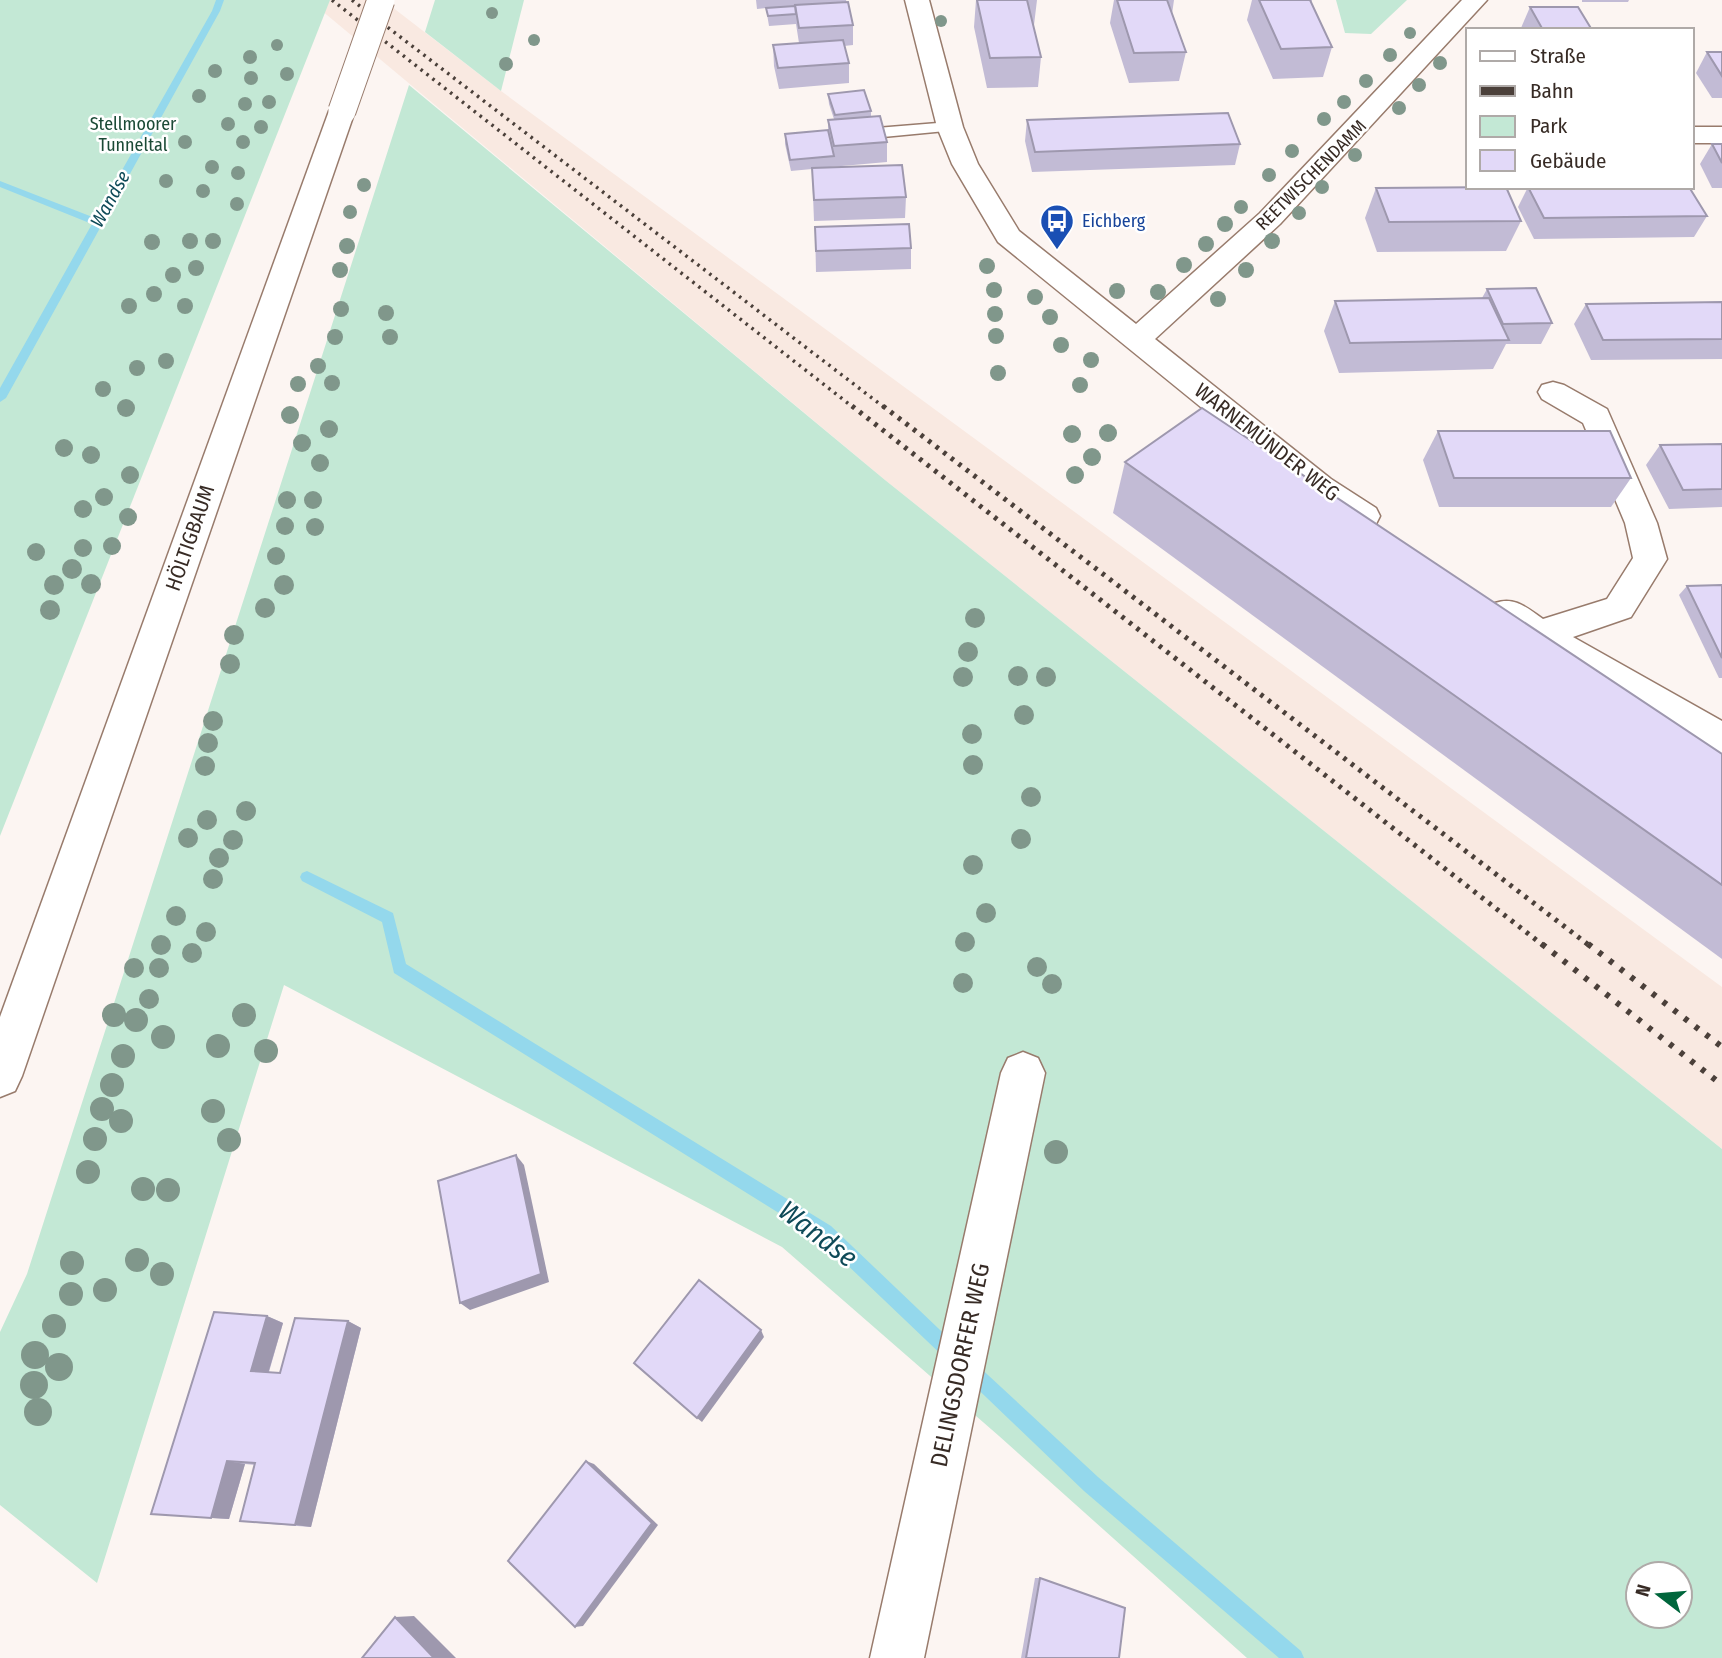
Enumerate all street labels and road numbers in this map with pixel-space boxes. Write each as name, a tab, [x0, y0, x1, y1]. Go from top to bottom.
street label: REETWISCHENDAMM	[1251, 115, 1371, 235]
street label: WARNEMÜNDER WEG	[1189, 377, 1345, 507]
street label: HÖLTIGBAUM	[160, 482, 220, 594]
street label: DELINGSDORFER WEG	[925, 1261, 995, 1469]

